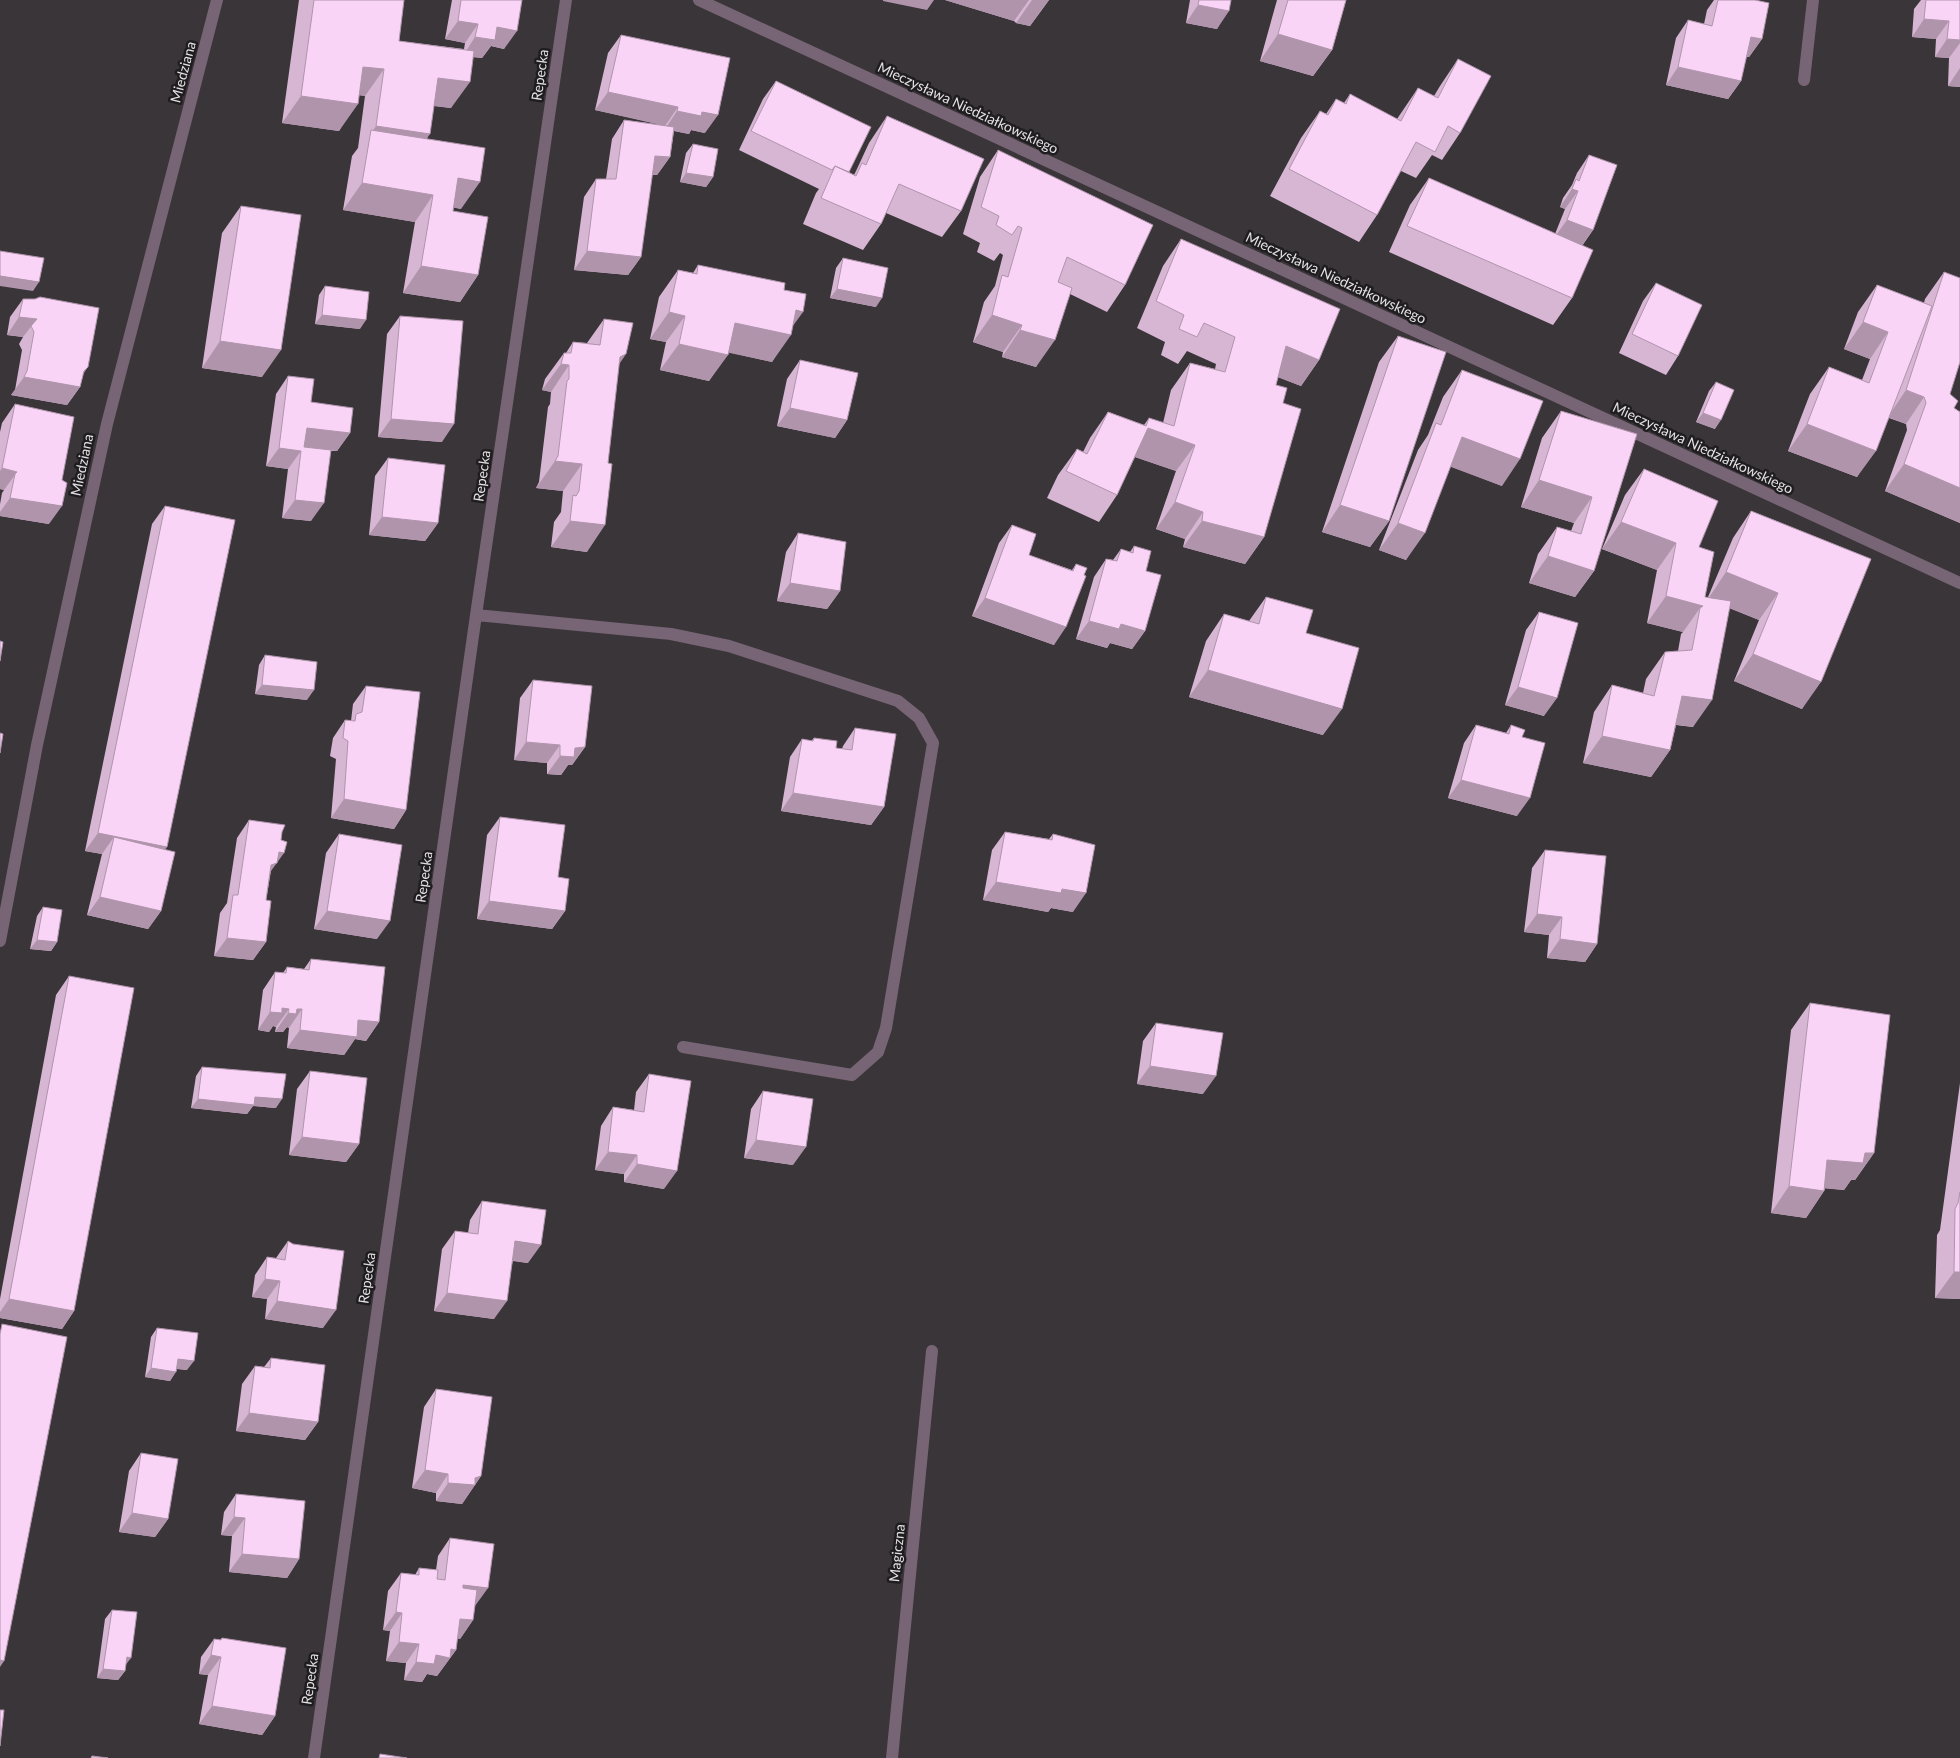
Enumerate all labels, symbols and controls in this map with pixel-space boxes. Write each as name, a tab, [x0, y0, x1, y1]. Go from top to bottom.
street label: Miedziana	[166, 39, 199, 104]
street label: Repecka	[527, 48, 552, 102]
street label: Mieczysława Niedziałkowskiego	[875, 58, 1061, 157]
street label: Mieczysława Niedziałkowskiego	[1243, 228, 1429, 327]
street label: Mieczysława Niedziałkowskiego	[1610, 398, 1796, 497]
street label: Miedziana	[67, 432, 96, 497]
street label: Repecka	[469, 449, 494, 503]
street label: Repecka	[411, 850, 436, 904]
street label: Repecka	[354, 1251, 379, 1305]
street label: Magiczna	[885, 1523, 908, 1583]
street label: Repecka	[297, 1652, 322, 1706]

